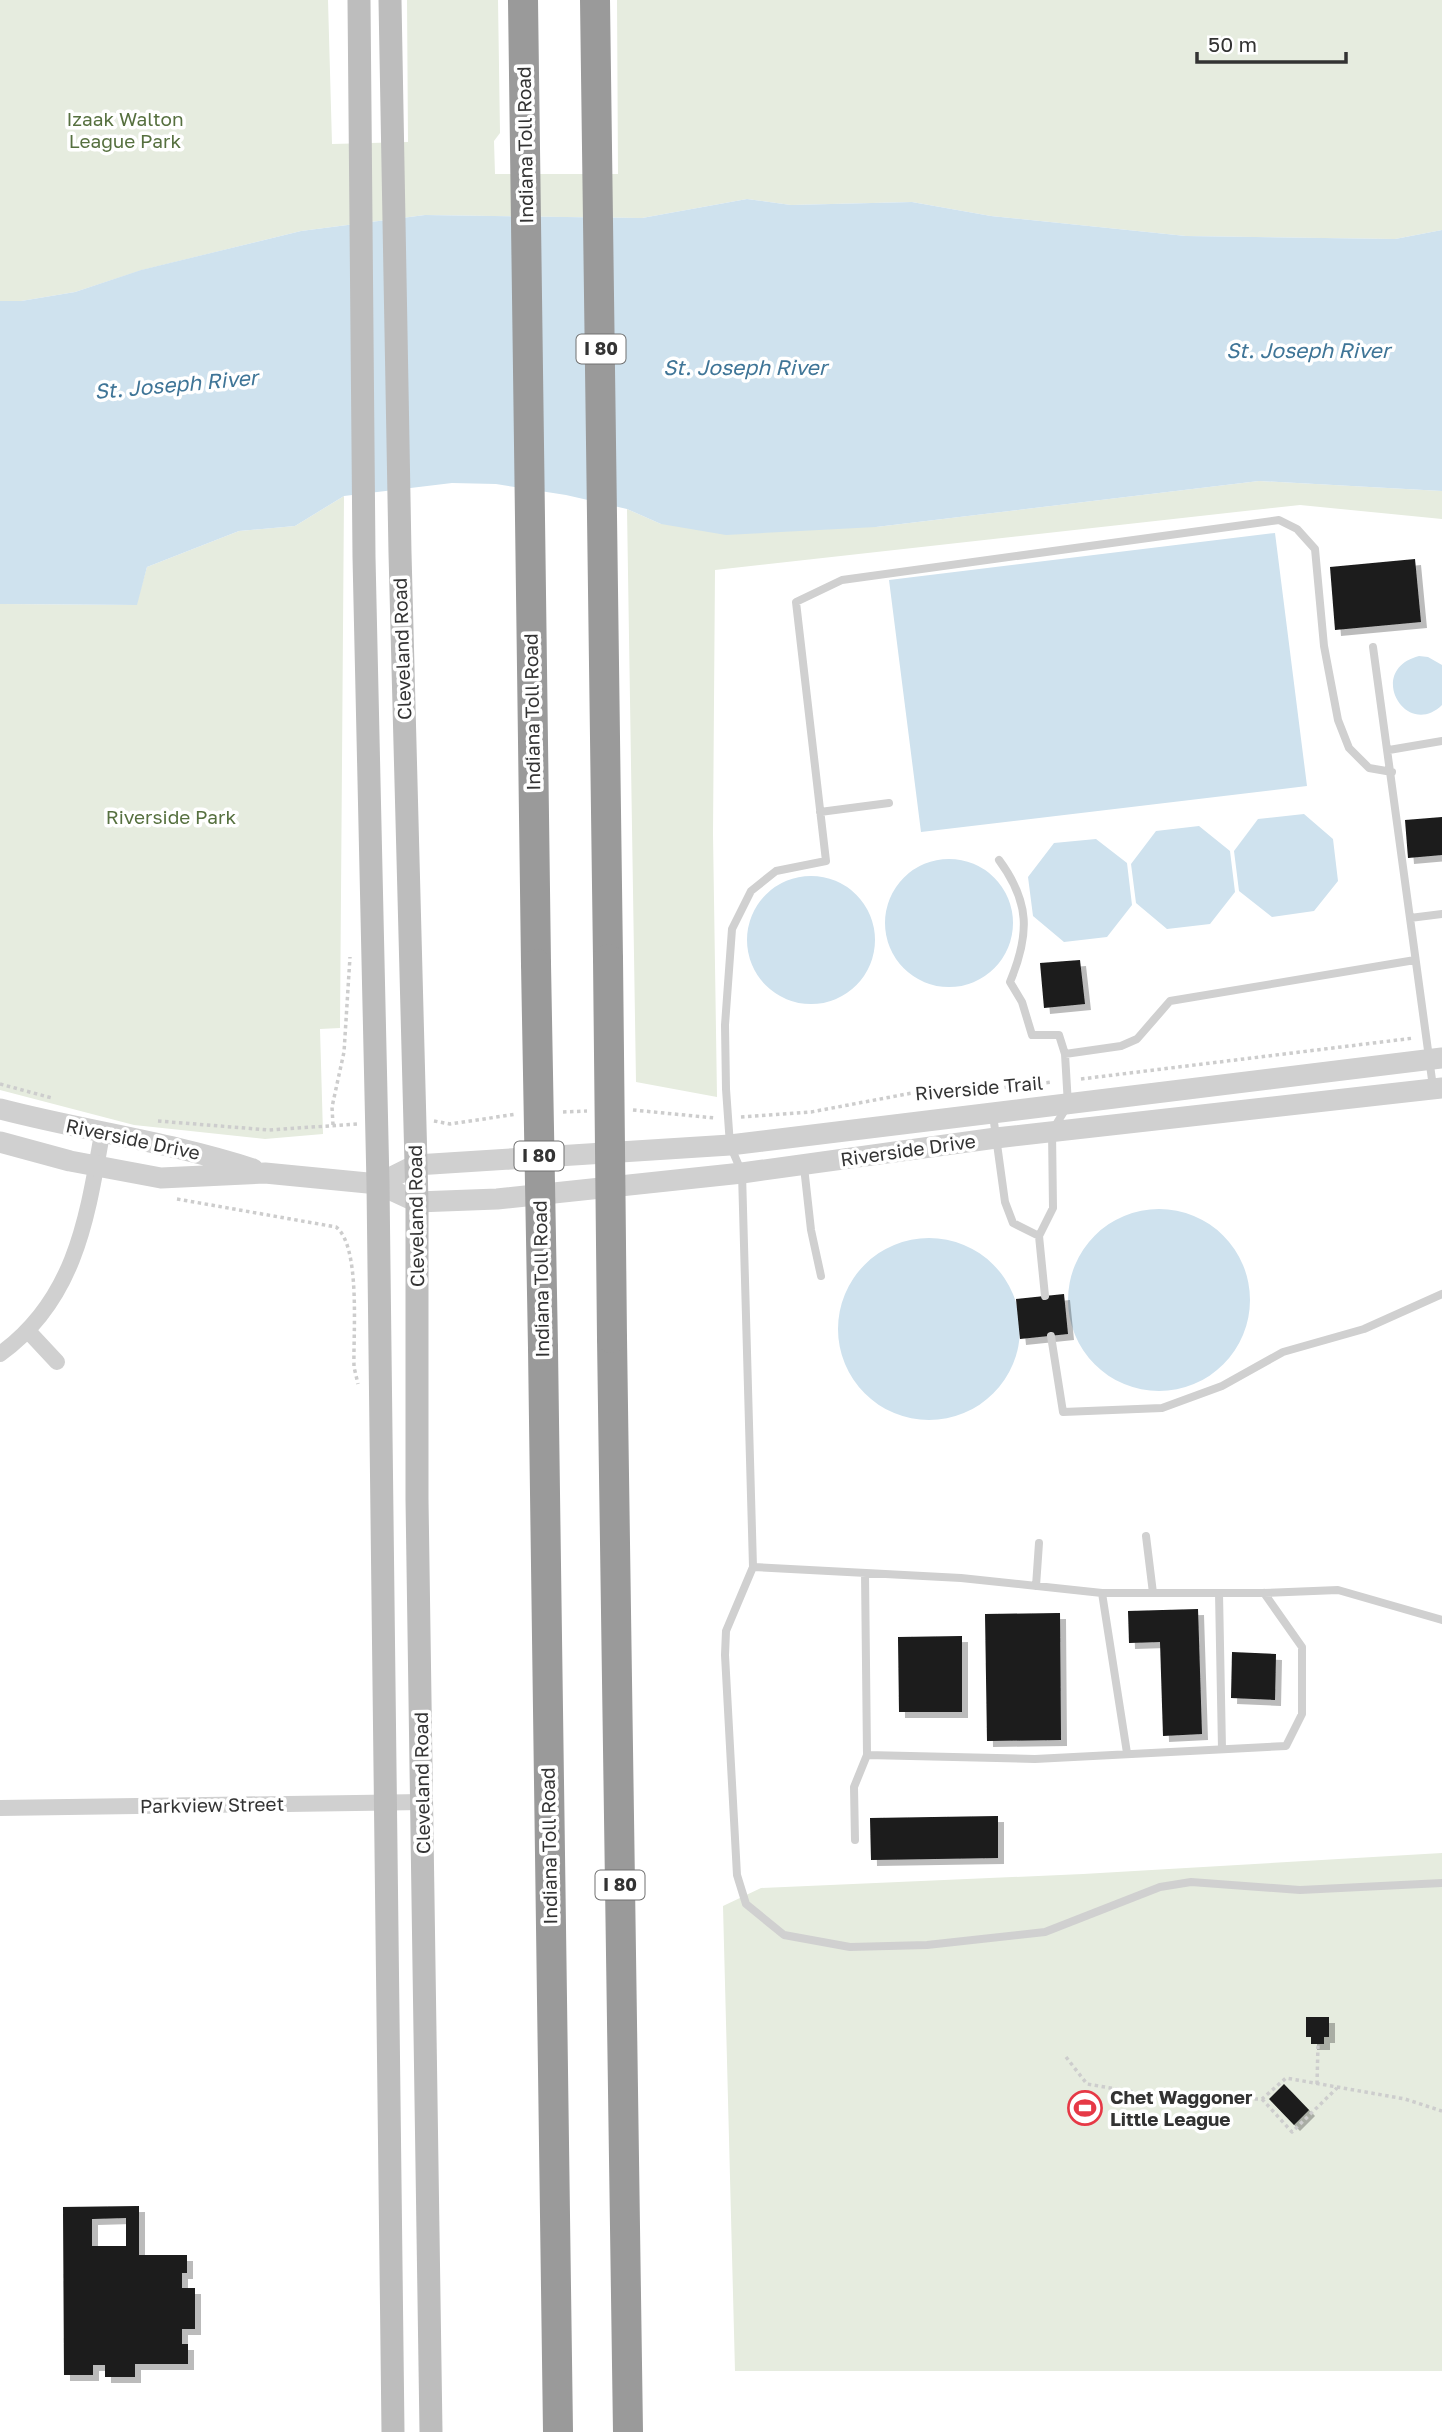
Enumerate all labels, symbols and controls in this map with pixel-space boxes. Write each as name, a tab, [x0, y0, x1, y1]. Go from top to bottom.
scale bar	[1197, 21, 1346, 65]
text: 50 m	[1208, 31, 1257, 57]
street label: Indiana Toll Road	[512, 66, 537, 224]
park label: Izaak Walton League Park	[66, 107, 184, 152]
road number: I 80	[576, 334, 626, 363]
water label: St. Joseph River	[1226, 337, 1393, 363]
water label: St. Joseph River	[663, 354, 830, 380]
water label: St. Joseph River	[93, 364, 261, 404]
street label: Cleveland Road	[388, 578, 415, 720]
street label: Indiana Toll Road	[519, 633, 544, 791]
park label: Riverside Park	[106, 805, 236, 828]
street label: Riverside Trail	[914, 1070, 1044, 1105]
street label: Riverside Drive	[64, 1113, 202, 1164]
street label: Riverside Drive	[839, 1129, 977, 1170]
road number: I 80	[514, 1142, 564, 1170]
street label: Cleveland Road	[403, 1145, 428, 1287]
street label: Indiana Toll Road	[528, 1200, 553, 1358]
street label: Cleveland Road	[409, 1712, 434, 1854]
street label: Indiana Toll Road	[536, 1767, 561, 1925]
street label: Parkview Street	[140, 1792, 284, 1817]
road number: I 80	[596, 1870, 644, 1899]
place label: Chet Waggoner Little League	[1110, 2085, 1253, 2130]
sports icon: Chet Waggoner Little League	[1066, 2089, 1104, 2127]

